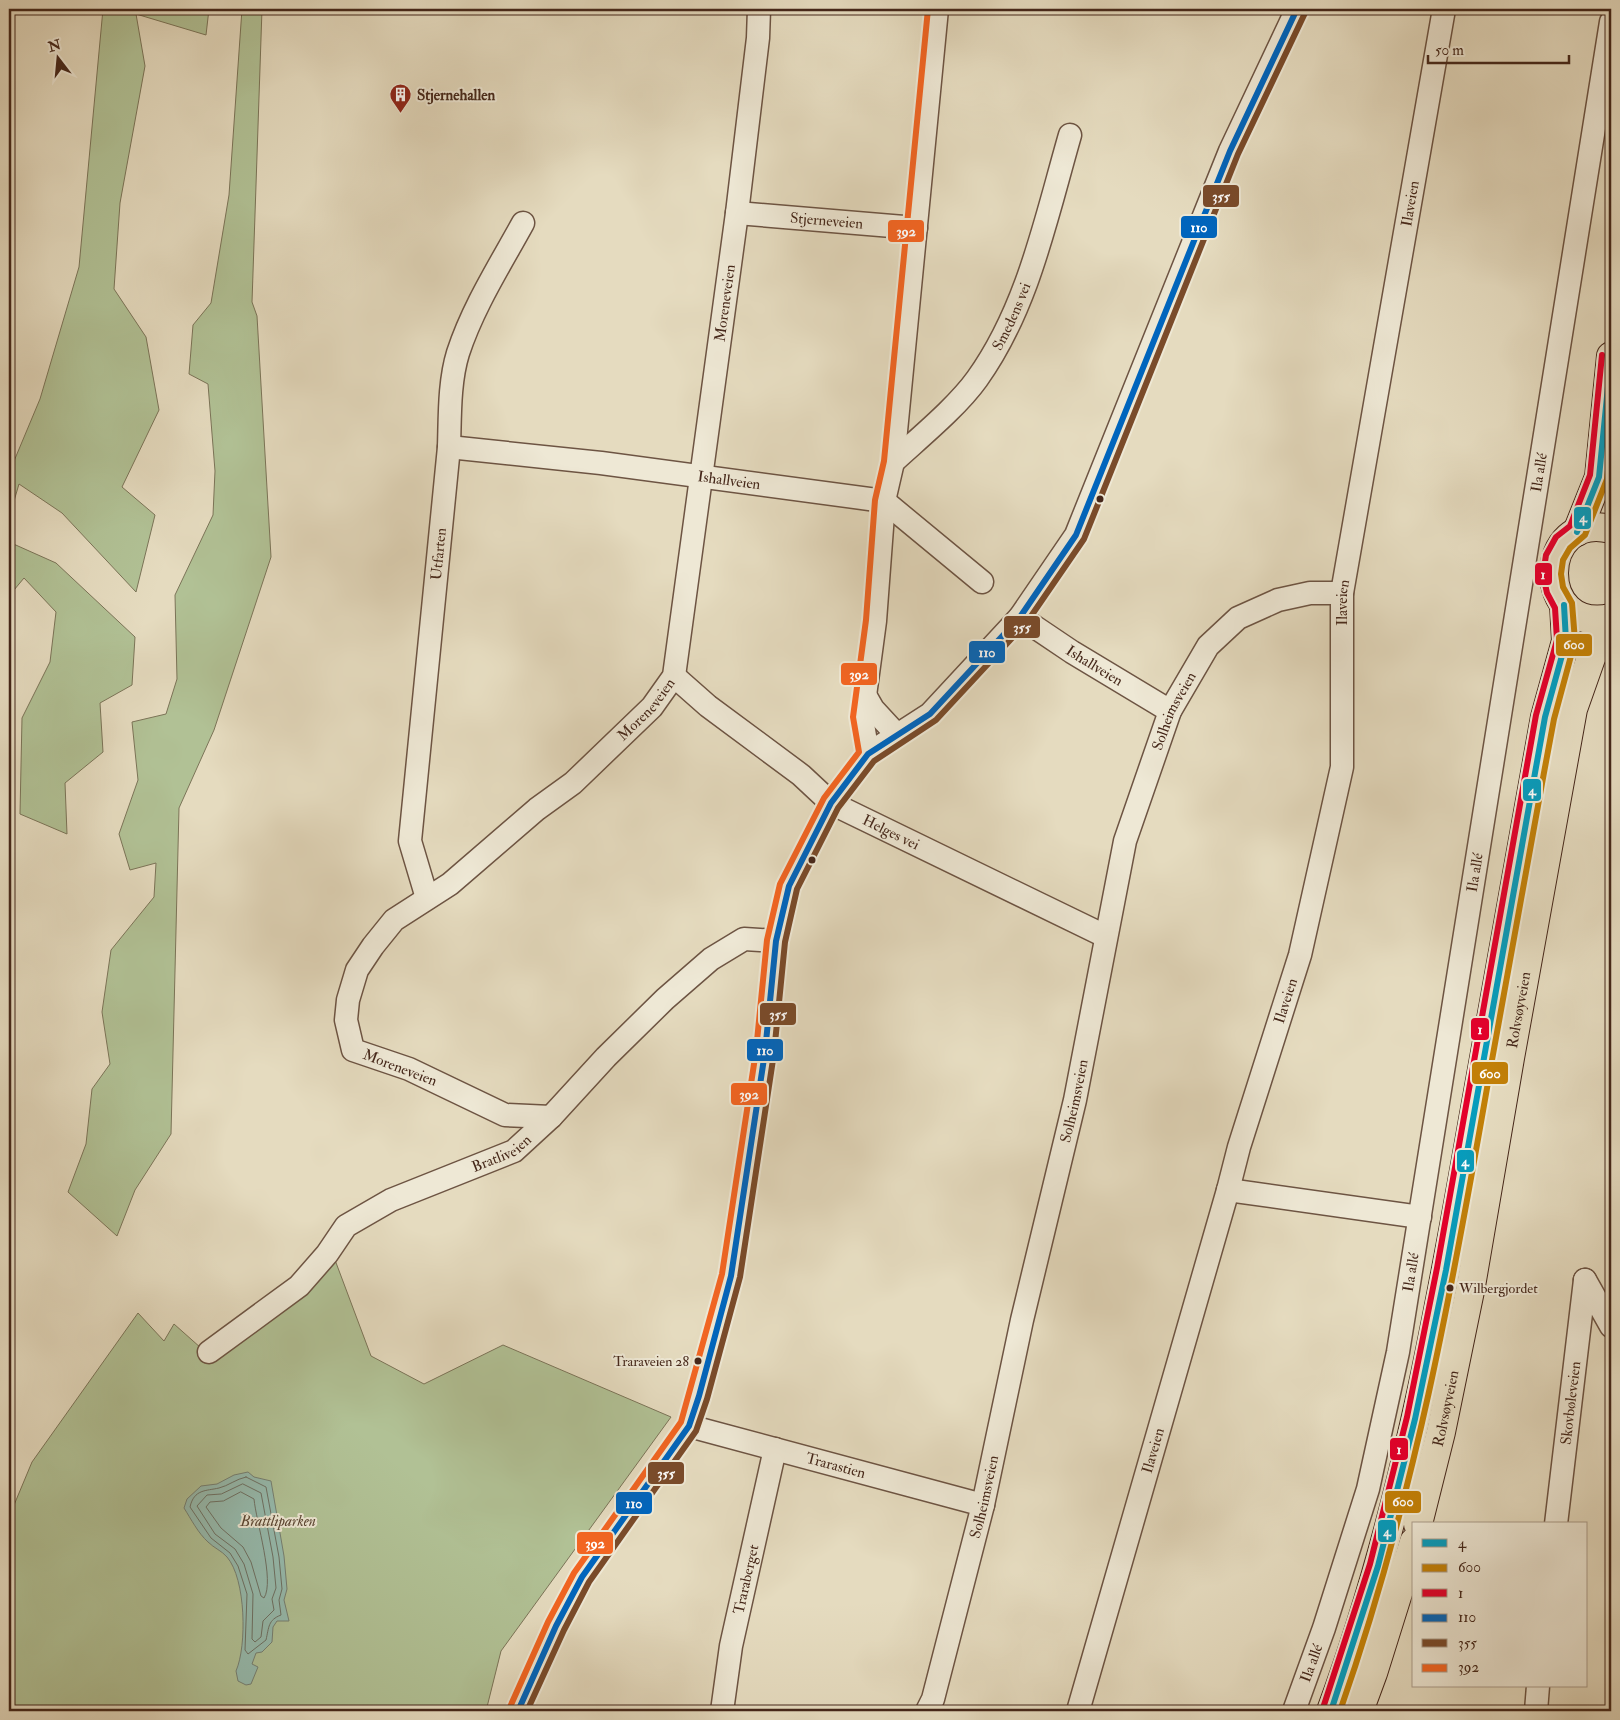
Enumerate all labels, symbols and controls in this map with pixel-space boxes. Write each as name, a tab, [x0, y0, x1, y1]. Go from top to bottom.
north arrow	[32, 32, 82, 82]
scale bar	[1428, 32, 1569, 64]
text: N	[45, 36, 63, 56]
text: 50 m	[1435, 41, 1464, 60]
building icon: Stjernehallen	[389, 83, 413, 114]
place label: Stjernehallen	[417, 86, 495, 105]
street label: Ilaveien	[1397, 179, 1423, 228]
line badge: 355	[1202, 184, 1240, 208]
text: 355	[1212, 188, 1231, 205]
street label: Stjerneveien	[789, 208, 864, 233]
line badge: 110	[1180, 215, 1218, 239]
line badge: 392	[887, 219, 925, 243]
text: 110	[1190, 219, 1208, 236]
text: 392	[896, 223, 916, 240]
street label: Moreneveien	[710, 263, 739, 343]
street label: Smedens vei	[988, 280, 1035, 354]
street label: Ila allé	[1526, 451, 1551, 493]
street label: Ishallveien	[696, 467, 762, 494]
unlabelled marker	[1095, 494, 1105, 504]
line badge: 4	[1573, 506, 1592, 530]
text: 4	[1578, 509, 1588, 526]
street label: Utfarten	[426, 526, 450, 581]
line badge: 1	[1534, 562, 1553, 586]
text: 1	[1541, 566, 1546, 583]
street label: Ilaveien	[1333, 578, 1354, 626]
line badge: 355	[1003, 615, 1041, 639]
text: 355	[1013, 619, 1032, 636]
line badge: 600	[1555, 633, 1593, 657]
text: 600	[1563, 636, 1585, 653]
line badge: 110	[968, 640, 1006, 664]
street label: Ishallveien	[1062, 641, 1127, 690]
text: 110	[978, 644, 996, 661]
line badge: 392	[840, 662, 878, 686]
text: 392	[849, 666, 869, 683]
street label: Solheimsveien	[1148, 668, 1201, 753]
street label: Moreneveien	[613, 674, 679, 745]
line badge: 4	[1522, 778, 1542, 802]
text: 4	[1527, 782, 1537, 799]
street label: Helges vei	[860, 810, 923, 854]
street label: Ila allé	[1462, 851, 1487, 893]
unlabelled marker	[807, 855, 817, 865]
street label: Rolvsøyveien	[1502, 970, 1535, 1050]
street label: Ilaveien	[1269, 975, 1302, 1026]
line badge: 355	[759, 1002, 797, 1026]
text: 355	[769, 1006, 788, 1023]
line badge: 1	[1470, 1017, 1490, 1041]
text: 1	[1478, 1021, 1483, 1038]
line badge: 110	[746, 1038, 784, 1062]
text: 110	[756, 1042, 774, 1059]
street label: Moreneveien	[360, 1045, 440, 1091]
street label: Solheimsveien	[1056, 1057, 1092, 1145]
line badge: 600	[1471, 1061, 1509, 1085]
text: 600	[1479, 1065, 1501, 1082]
line badge: 392	[730, 1082, 768, 1106]
text: 392	[739, 1086, 759, 1103]
street label: Bratliveien	[469, 1130, 535, 1176]
line badge: 4	[1456, 1149, 1475, 1173]
text: 4	[1460, 1153, 1470, 1170]
street label: Ila allé	[1398, 1251, 1423, 1293]
place label: Wilbergjordet	[1458, 1280, 1538, 1297]
marker: Wilbergjordet	[1445, 1283, 1455, 1293]
place label: Traraveien 28	[613, 1353, 689, 1370]
marker: Traraveien 28	[693, 1356, 703, 1366]
street label: Skovbøleveien	[1556, 1360, 1585, 1446]
street label: Rolvsøyveien	[1428, 1368, 1463, 1448]
street label: Ilaveien	[1137, 1425, 1169, 1476]
line badge: 1	[1389, 1437, 1409, 1461]
text: 1	[1397, 1441, 1402, 1458]
street label: Trarastien	[804, 1448, 868, 1483]
street label: Solheimsveien	[965, 1453, 1003, 1540]
line badge: 355	[647, 1461, 685, 1485]
text: 355	[657, 1465, 676, 1482]
line badge: 600	[1384, 1490, 1422, 1514]
line badge: 110	[615, 1491, 653, 1515]
text: 600	[1392, 1493, 1414, 1510]
text: 110	[625, 1495, 643, 1512]
park label: Brattliparken	[239, 1512, 316, 1531]
line badge: 4	[1377, 1519, 1397, 1543]
legend	[1412, 1522, 1588, 1688]
text: 4	[1382, 1523, 1392, 1540]
line badge: 392	[576, 1531, 614, 1555]
text: 4	[1458, 1534, 1467, 1553]
text: 392	[585, 1535, 605, 1552]
street label: Traraberget	[729, 1543, 763, 1616]
text: 600	[1458, 1558, 1481, 1577]
text: 1	[1458, 1584, 1463, 1603]
text: 110	[1458, 1608, 1476, 1627]
text: 355	[1458, 1634, 1477, 1653]
street label: Ila allé	[1296, 1641, 1327, 1685]
text: 392	[1458, 1658, 1479, 1677]

